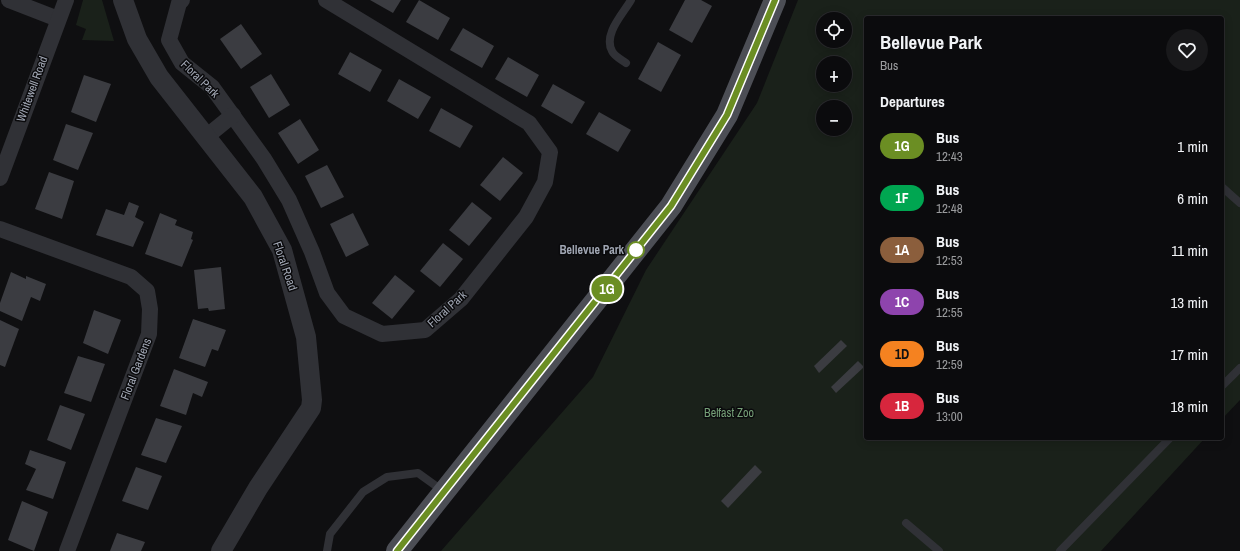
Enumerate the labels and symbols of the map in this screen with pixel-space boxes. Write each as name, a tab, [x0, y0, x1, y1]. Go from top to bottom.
street label: Whitewell Road	[13, 54, 51, 124]
street label: Floral Park	[177, 57, 223, 101]
street label: Floral Road	[269, 239, 301, 293]
marker: Bellevue Park	[627, 241, 645, 259]
place label: Bellevue Park	[559, 242, 625, 258]
line badge: 1G	[589, 276, 625, 302]
street label: Floral Park	[424, 287, 470, 331]
street label: Floral Gardens	[117, 336, 155, 402]
park label: Belfast Zoo	[704, 405, 754, 421]

